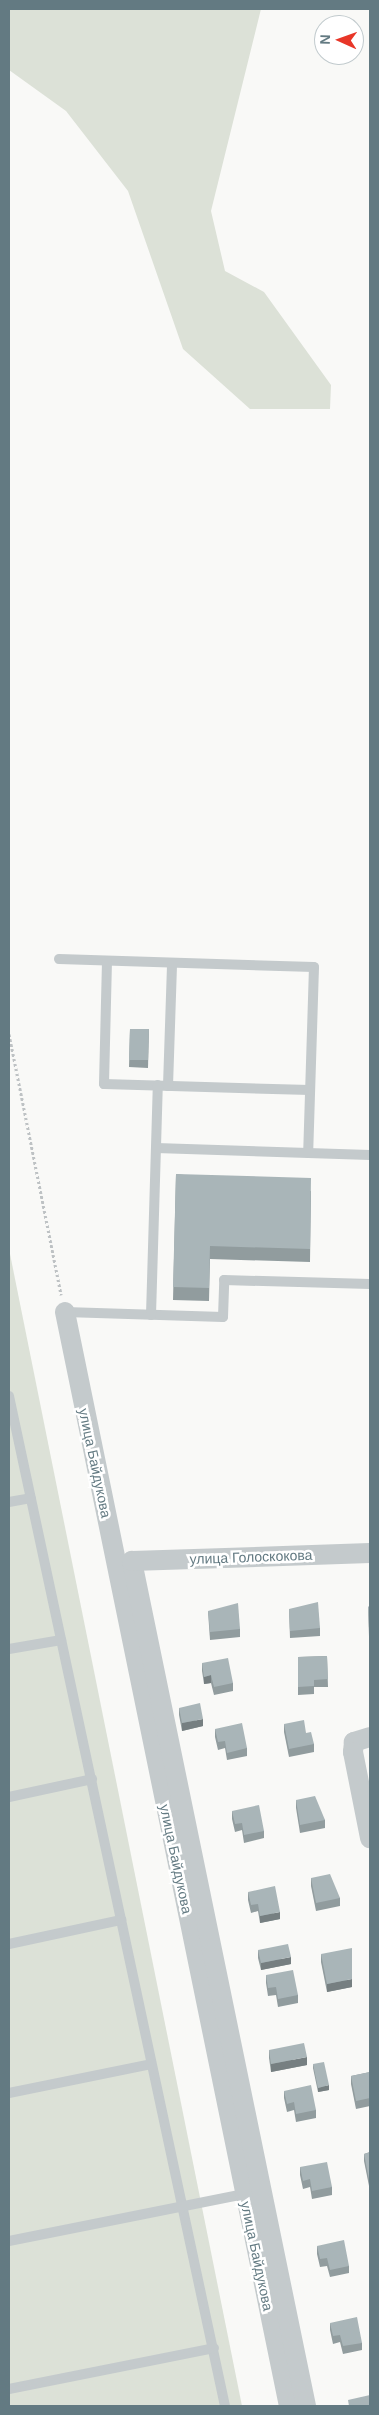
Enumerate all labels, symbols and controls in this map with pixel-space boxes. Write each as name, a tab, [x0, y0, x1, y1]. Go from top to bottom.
north arrow	[314, 15, 364, 65]
text: N	[317, 34, 333, 45]
street label: улица Байдукова	[75, 1407, 115, 1519]
street label: улица Голоскокова	[189, 1546, 313, 1568]
street label: улица Байдукова	[156, 1803, 196, 1915]
street label: улица Байдукова	[237, 2200, 277, 2312]

